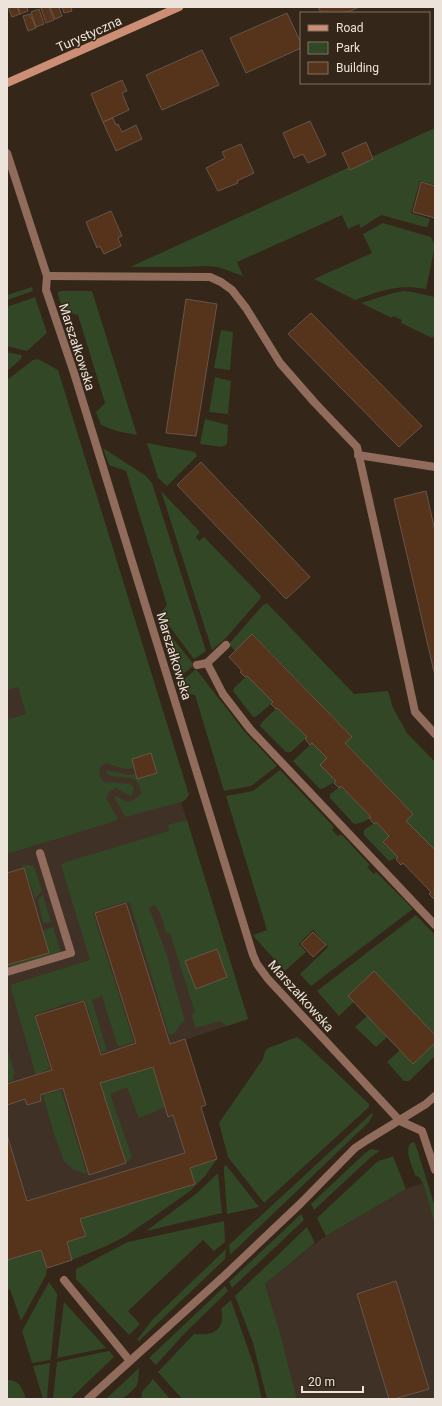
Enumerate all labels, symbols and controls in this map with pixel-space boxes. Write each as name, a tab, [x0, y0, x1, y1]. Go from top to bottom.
legend	[300, 12, 430, 84]
street label: Turystyczna	[54, 13, 124, 55]
text: Road	[336, 21, 364, 35]
text: Park	[336, 41, 361, 55]
text: Building	[336, 61, 379, 75]
street label: Marszałkowska	[56, 302, 98, 392]
street label: Marszałkowska	[154, 610, 194, 702]
street label: Marszałkowska	[265, 957, 337, 1035]
scale bar	[302, 1368, 363, 1394]
text: 20 m	[308, 1375, 335, 1389]

